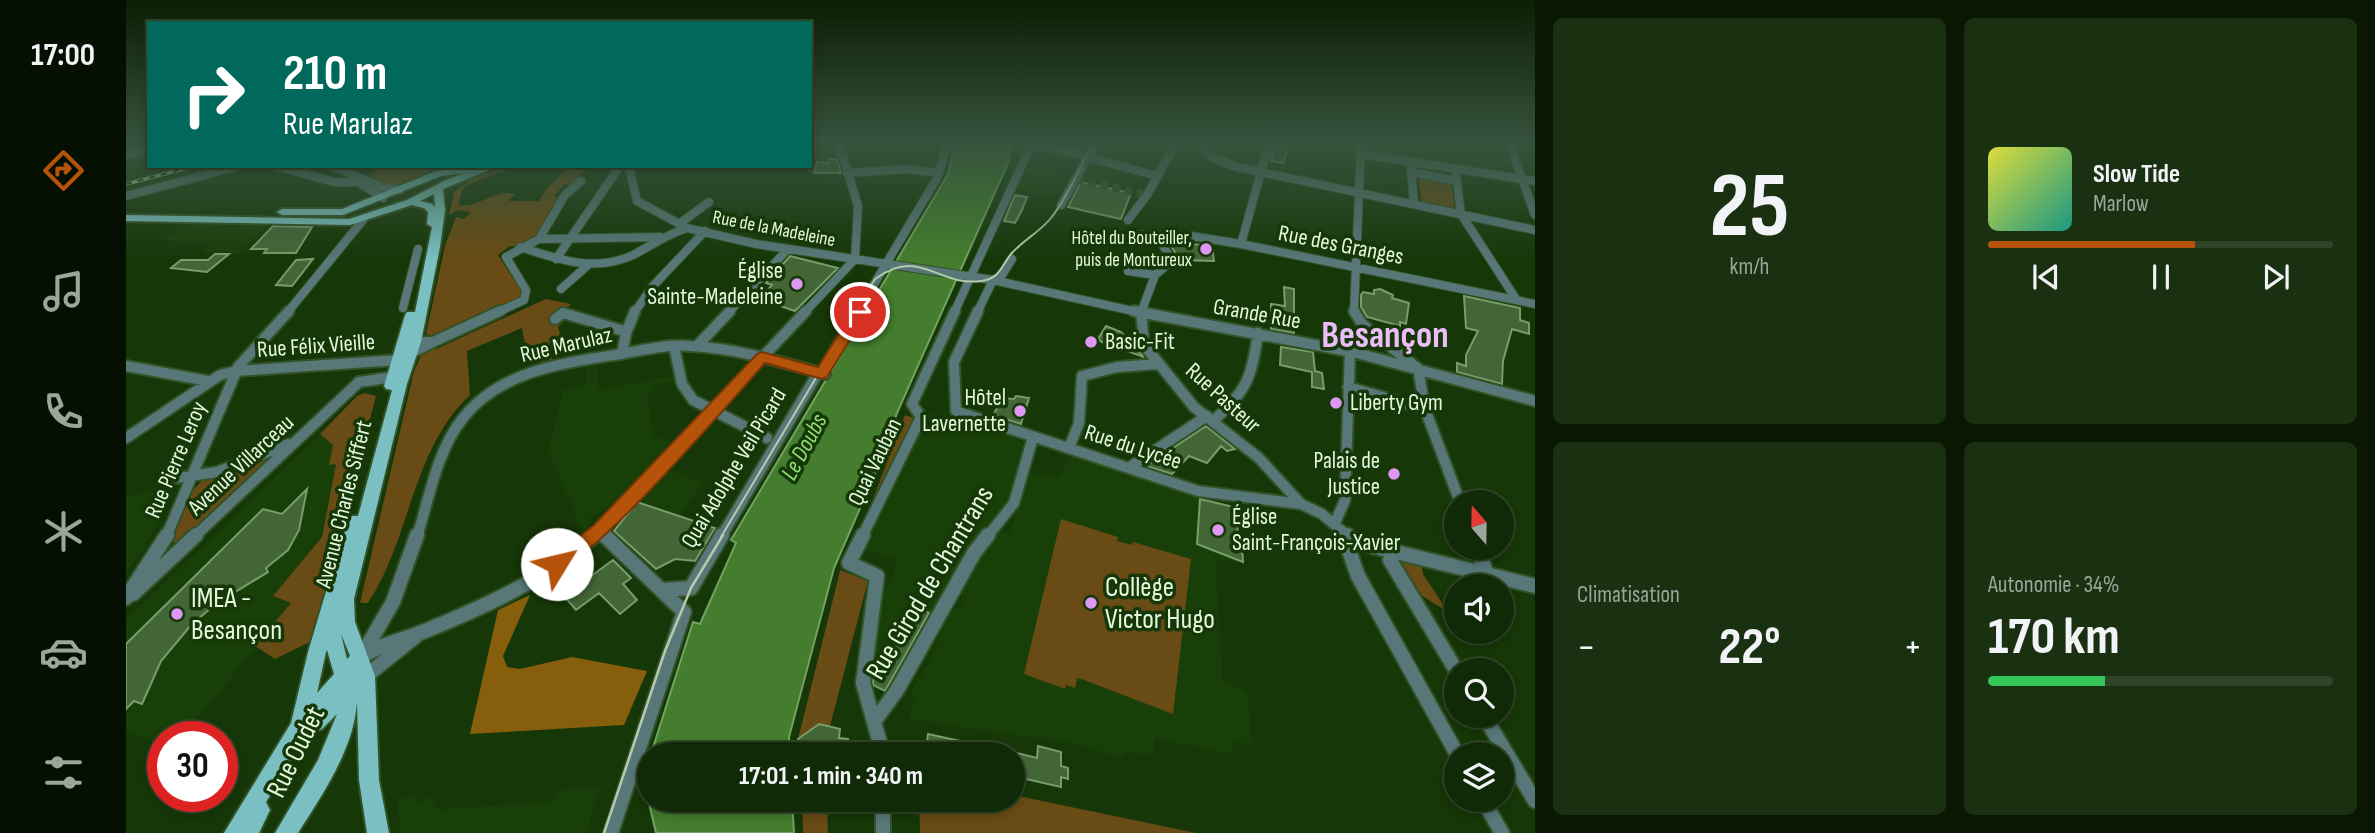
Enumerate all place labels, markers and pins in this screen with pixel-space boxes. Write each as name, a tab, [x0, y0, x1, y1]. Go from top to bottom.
place label: Hôtel du Bouteiller, puis de Montureux	[1072, 227, 1192, 272]
marker: Hôtel du Bouteiller, puis de Montureux	[1198, 241, 1214, 257]
place label: Église Sainte-Madeleine	[647, 257, 783, 311]
marker: Église Sainte-Madeleine	[789, 276, 805, 292]
pin	[830, 282, 890, 342]
place label: Basic-Fit	[1105, 328, 1175, 356]
marker: Basic-Fit	[1083, 334, 1099, 350]
place label: Hôtel Lavernette	[922, 384, 1006, 438]
place label: Liberty Gym	[1350, 389, 1443, 417]
marker: Liberty Gym	[1328, 395, 1344, 411]
marker: Hôtel Lavernette	[1012, 403, 1028, 419]
place label: Palais de Justice	[1314, 447, 1380, 501]
marker: Palais de Justice	[1386, 466, 1402, 482]
place label: Église Saint-François-Xavier	[1232, 503, 1401, 557]
marker: Église Saint-François-Xavier	[1210, 522, 1226, 538]
place label: Collège Victor Hugo	[1105, 571, 1215, 636]
place label: IMEA - Besançon	[191, 582, 282, 647]
marker: Collège Victor Hugo	[1083, 595, 1099, 611]
marker: IMEA - Besançon	[169, 606, 185, 622]

